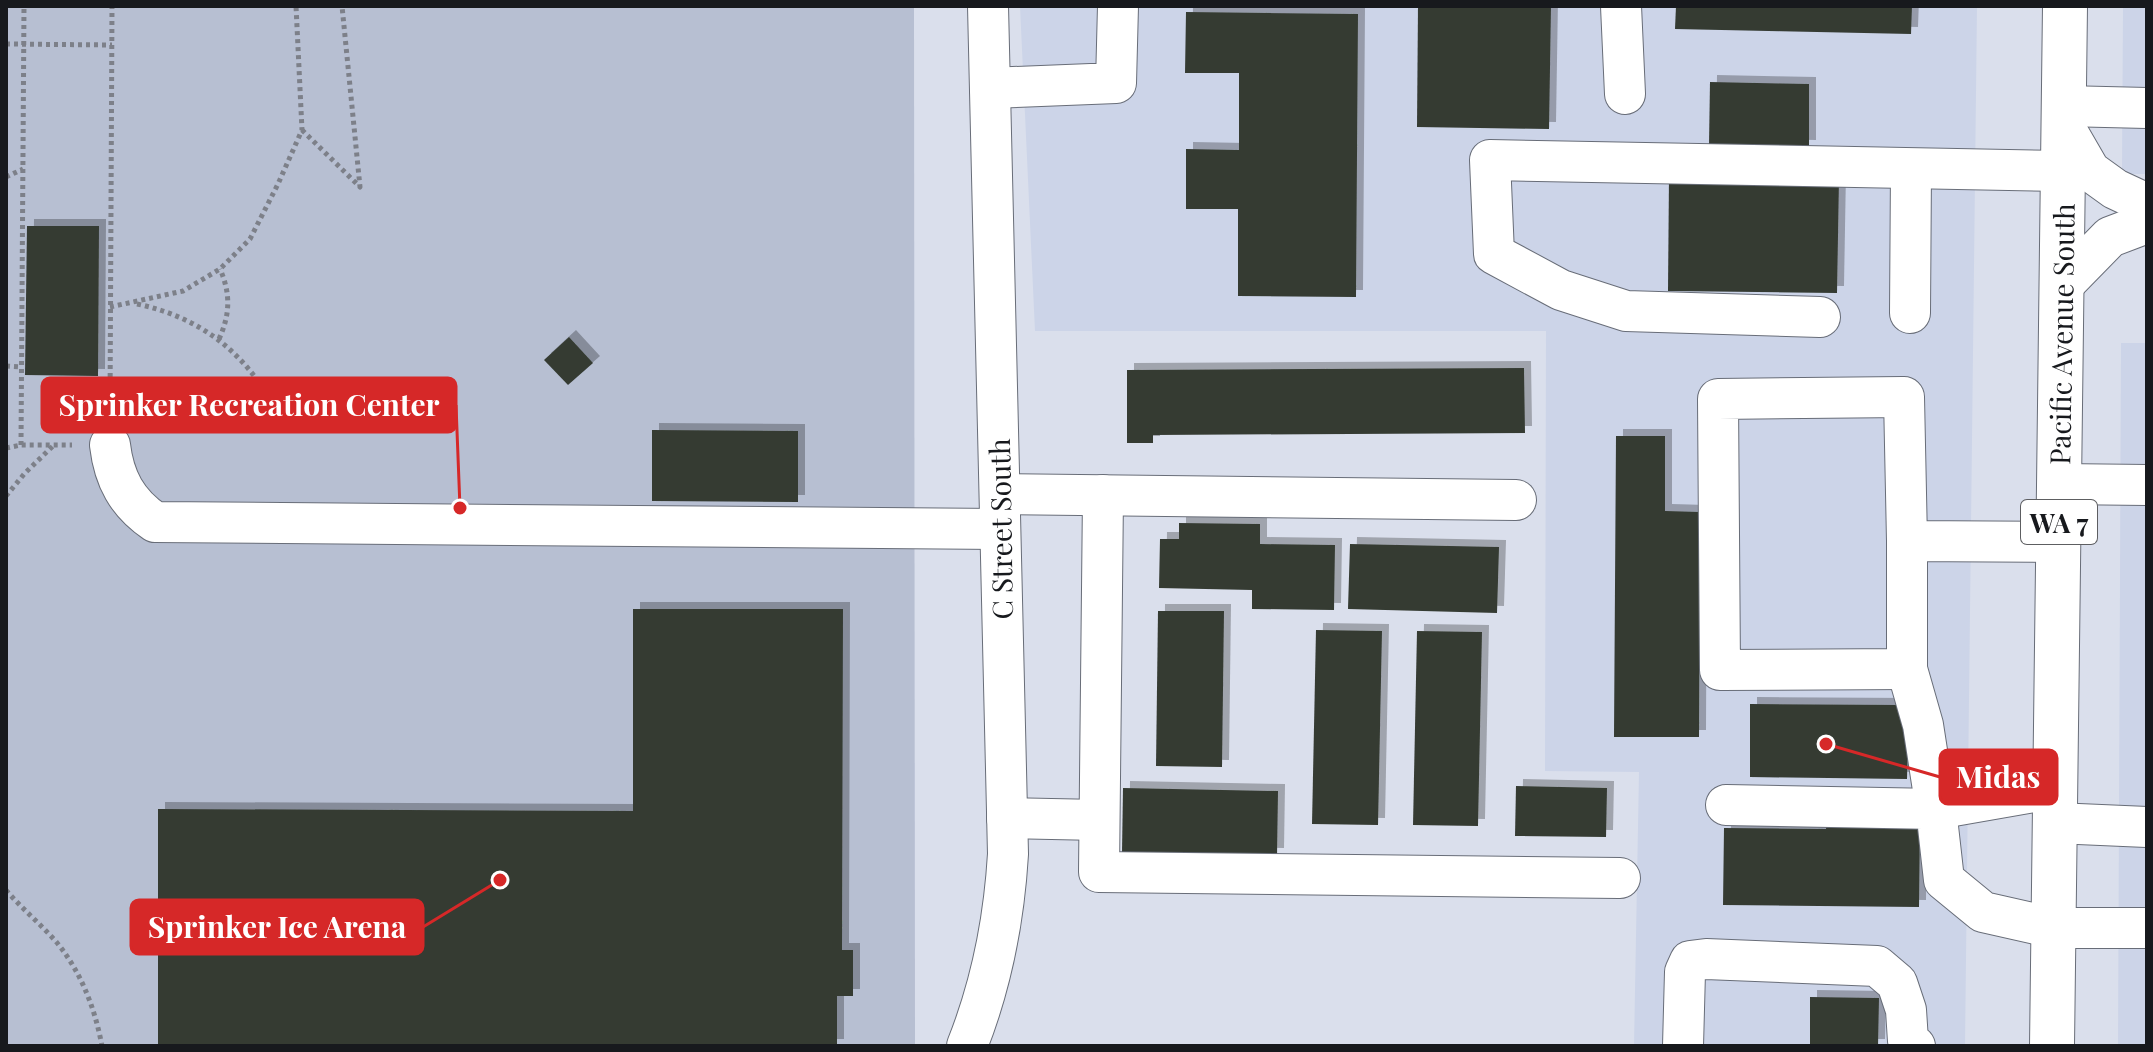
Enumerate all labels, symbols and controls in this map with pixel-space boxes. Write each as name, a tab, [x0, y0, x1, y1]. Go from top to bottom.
street label: Pacific Avenue South	[2040, 202, 2082, 465]
callout: Sprinker Recreation Center	[42, 378, 456, 432]
text: Sprinker Recreation Center	[59, 384, 439, 424]
street label: C Street South	[980, 438, 1020, 620]
road number: WA 7	[2021, 500, 2097, 544]
callout: Midas	[1940, 750, 2057, 804]
text: Midas	[1956, 756, 2040, 796]
callout: Sprinker Ice Arena	[131, 900, 423, 954]
text: Sprinker Ice Arena	[148, 906, 407, 946]

